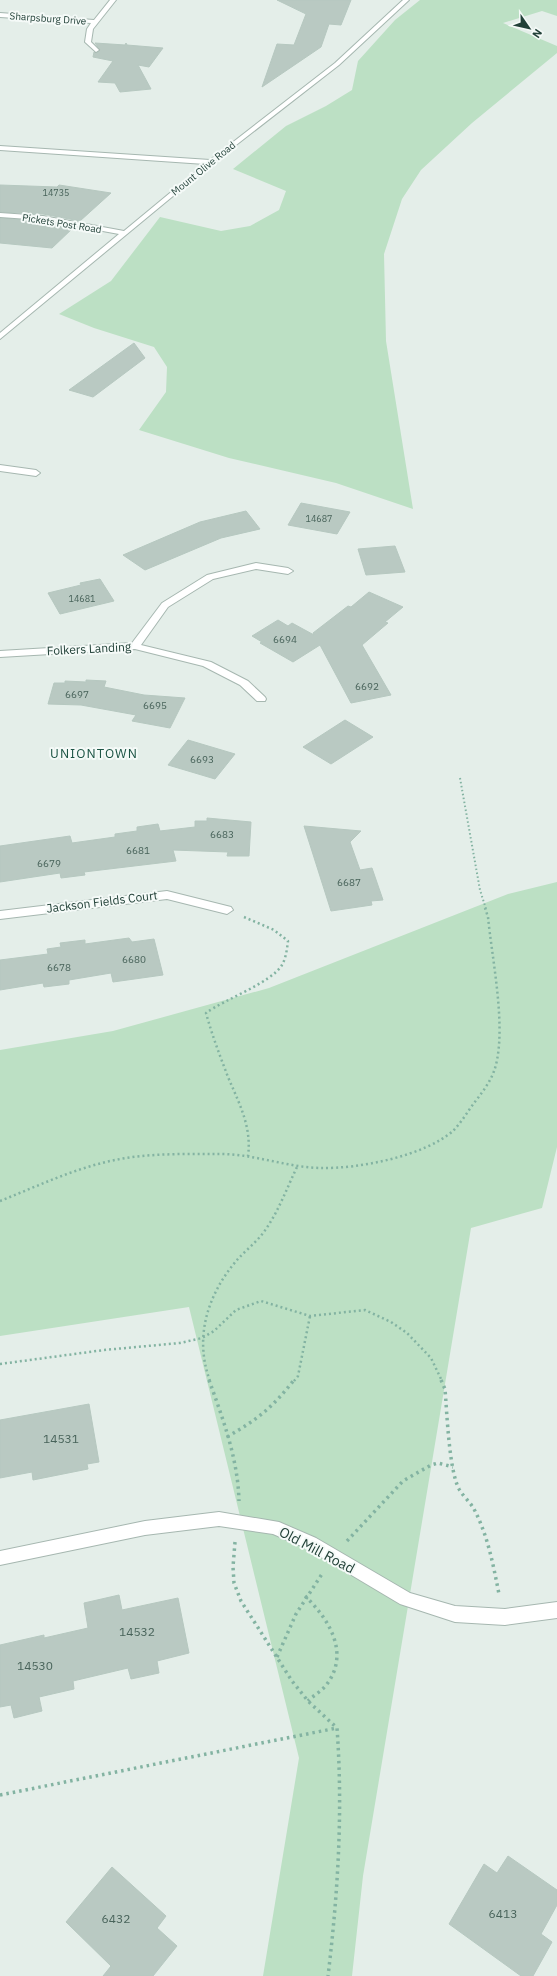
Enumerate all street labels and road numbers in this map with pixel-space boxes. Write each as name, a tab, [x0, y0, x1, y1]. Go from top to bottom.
street label: Sharpsburg Drive	[9, 9, 87, 28]
street label: Mount Olive Road	[169, 138, 238, 198]
street label: Pickets Post Road	[21, 211, 102, 236]
street label: Folkers Landing	[46, 639, 132, 658]
street label: Jackson Fields Court	[46, 887, 158, 916]
street label: Old Mill Road	[276, 1523, 358, 1577]

